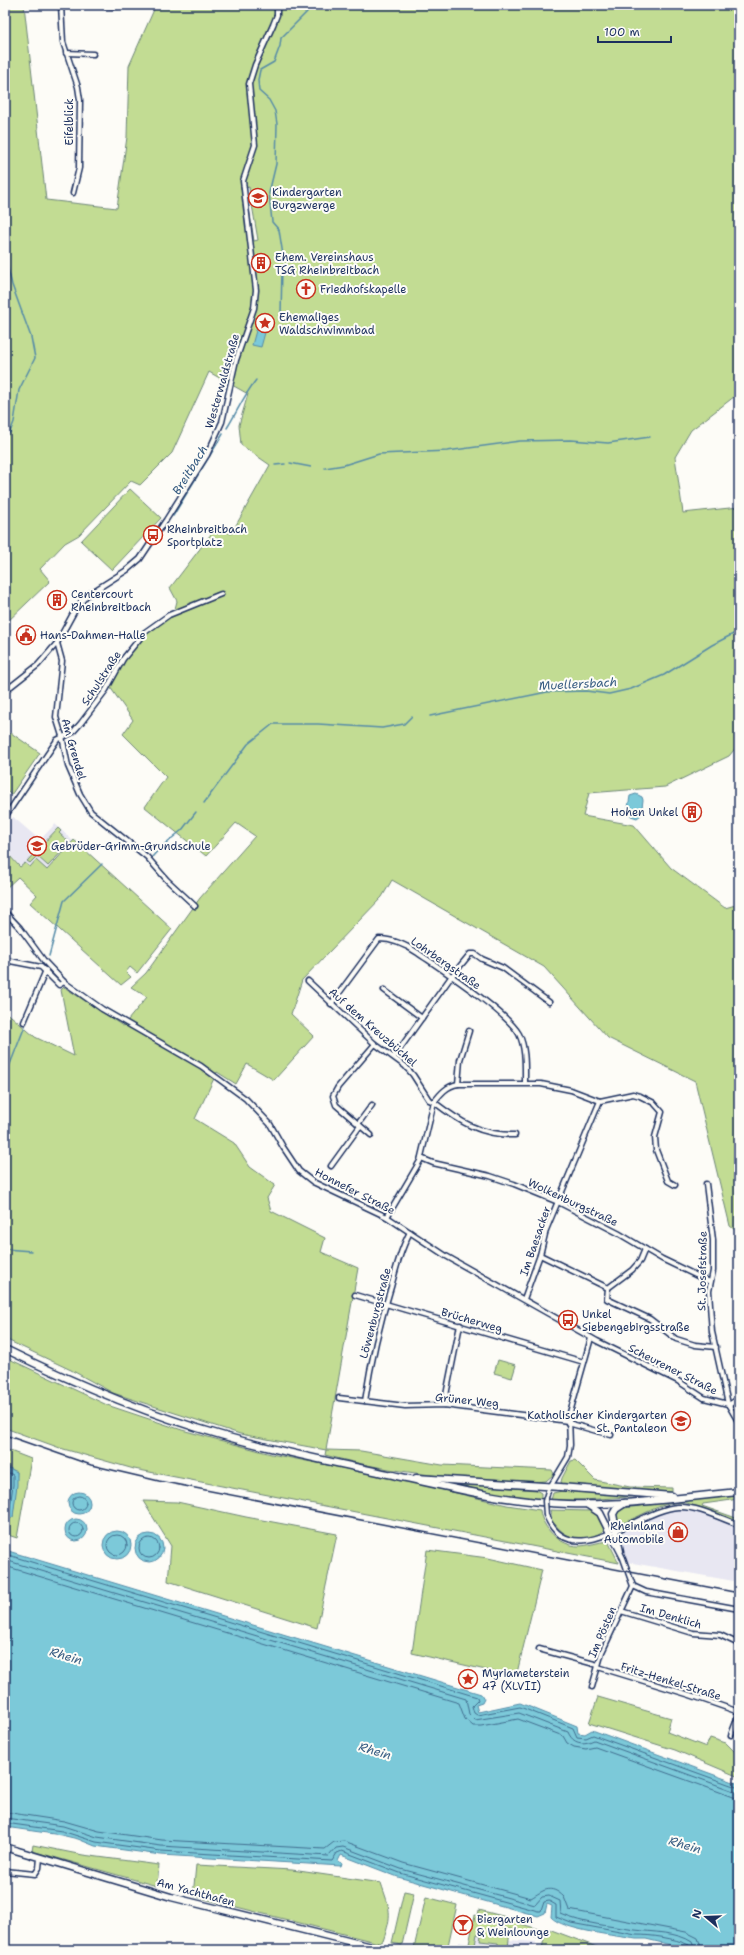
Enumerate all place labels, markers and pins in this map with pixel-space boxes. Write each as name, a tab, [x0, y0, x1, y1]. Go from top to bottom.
place label: Kindergarten Burgzwerge	[272, 185, 342, 213]
school or university icon: Kindergarten Burgzwerge	[247, 187, 269, 209]
place label: Ehem. Vereinshaus TSG Rheinbreitbach	[275, 250, 379, 278]
building icon: Ehem. Vereinshaus TSG Rheinbreitbach	[250, 252, 272, 274]
church icon: Friedhofskapelle	[295, 278, 317, 300]
place label: Friedhofskapelle	[320, 282, 407, 297]
place label: Ehemaliges Waldschwimmbad	[279, 310, 375, 338]
place icon: Ehemaliges Waldschwimmbad	[254, 312, 276, 334]
place label: Rheinbreitbach Sportplatz	[167, 522, 247, 550]
bus stop icon: Rheinbreitbach Sportplatz	[142, 524, 164, 546]
place label: Centercourt Rheinbreitbach	[71, 587, 151, 615]
building icon: Centercourt Rheinbreitbach	[46, 589, 68, 611]
public building icon: Hans-Dahmen-Halle	[15, 624, 37, 646]
place label: Hans-Dahmen-Halle	[40, 628, 146, 643]
building icon: Hohen Unkel	[681, 801, 703, 823]
place label: Hohen Unkel	[611, 805, 679, 820]
school or university icon: Gebrüder-Grimm-Grundschule	[26, 835, 48, 857]
place label: Gebrüder-Grimm-Grundschule	[51, 839, 211, 854]
place label: Unkel Siebengebirgsstraße	[582, 1307, 690, 1335]
bus stop icon: Unkel Siebengebirgsstraße	[557, 1309, 579, 1331]
place label: Katholischer Kindergarten St. Pantaleon	[527, 1408, 667, 1436]
school or university icon: Katholischer Kindergarten St. Pantaleon	[670, 1410, 692, 1432]
place label: Rheinland Automobile	[604, 1519, 664, 1547]
shop icon: Rheinland Automobile	[667, 1521, 689, 1543]
place label: Myriameterstein 47 (XLVII)	[482, 1666, 570, 1694]
place icon: Myriameterstein 47 (XLVII)	[457, 1668, 479, 1690]
place label: Biergarten & Weinlounge	[477, 1912, 549, 1940]
bar icon: Biergarten & Weinlounge	[452, 1914, 474, 1936]

